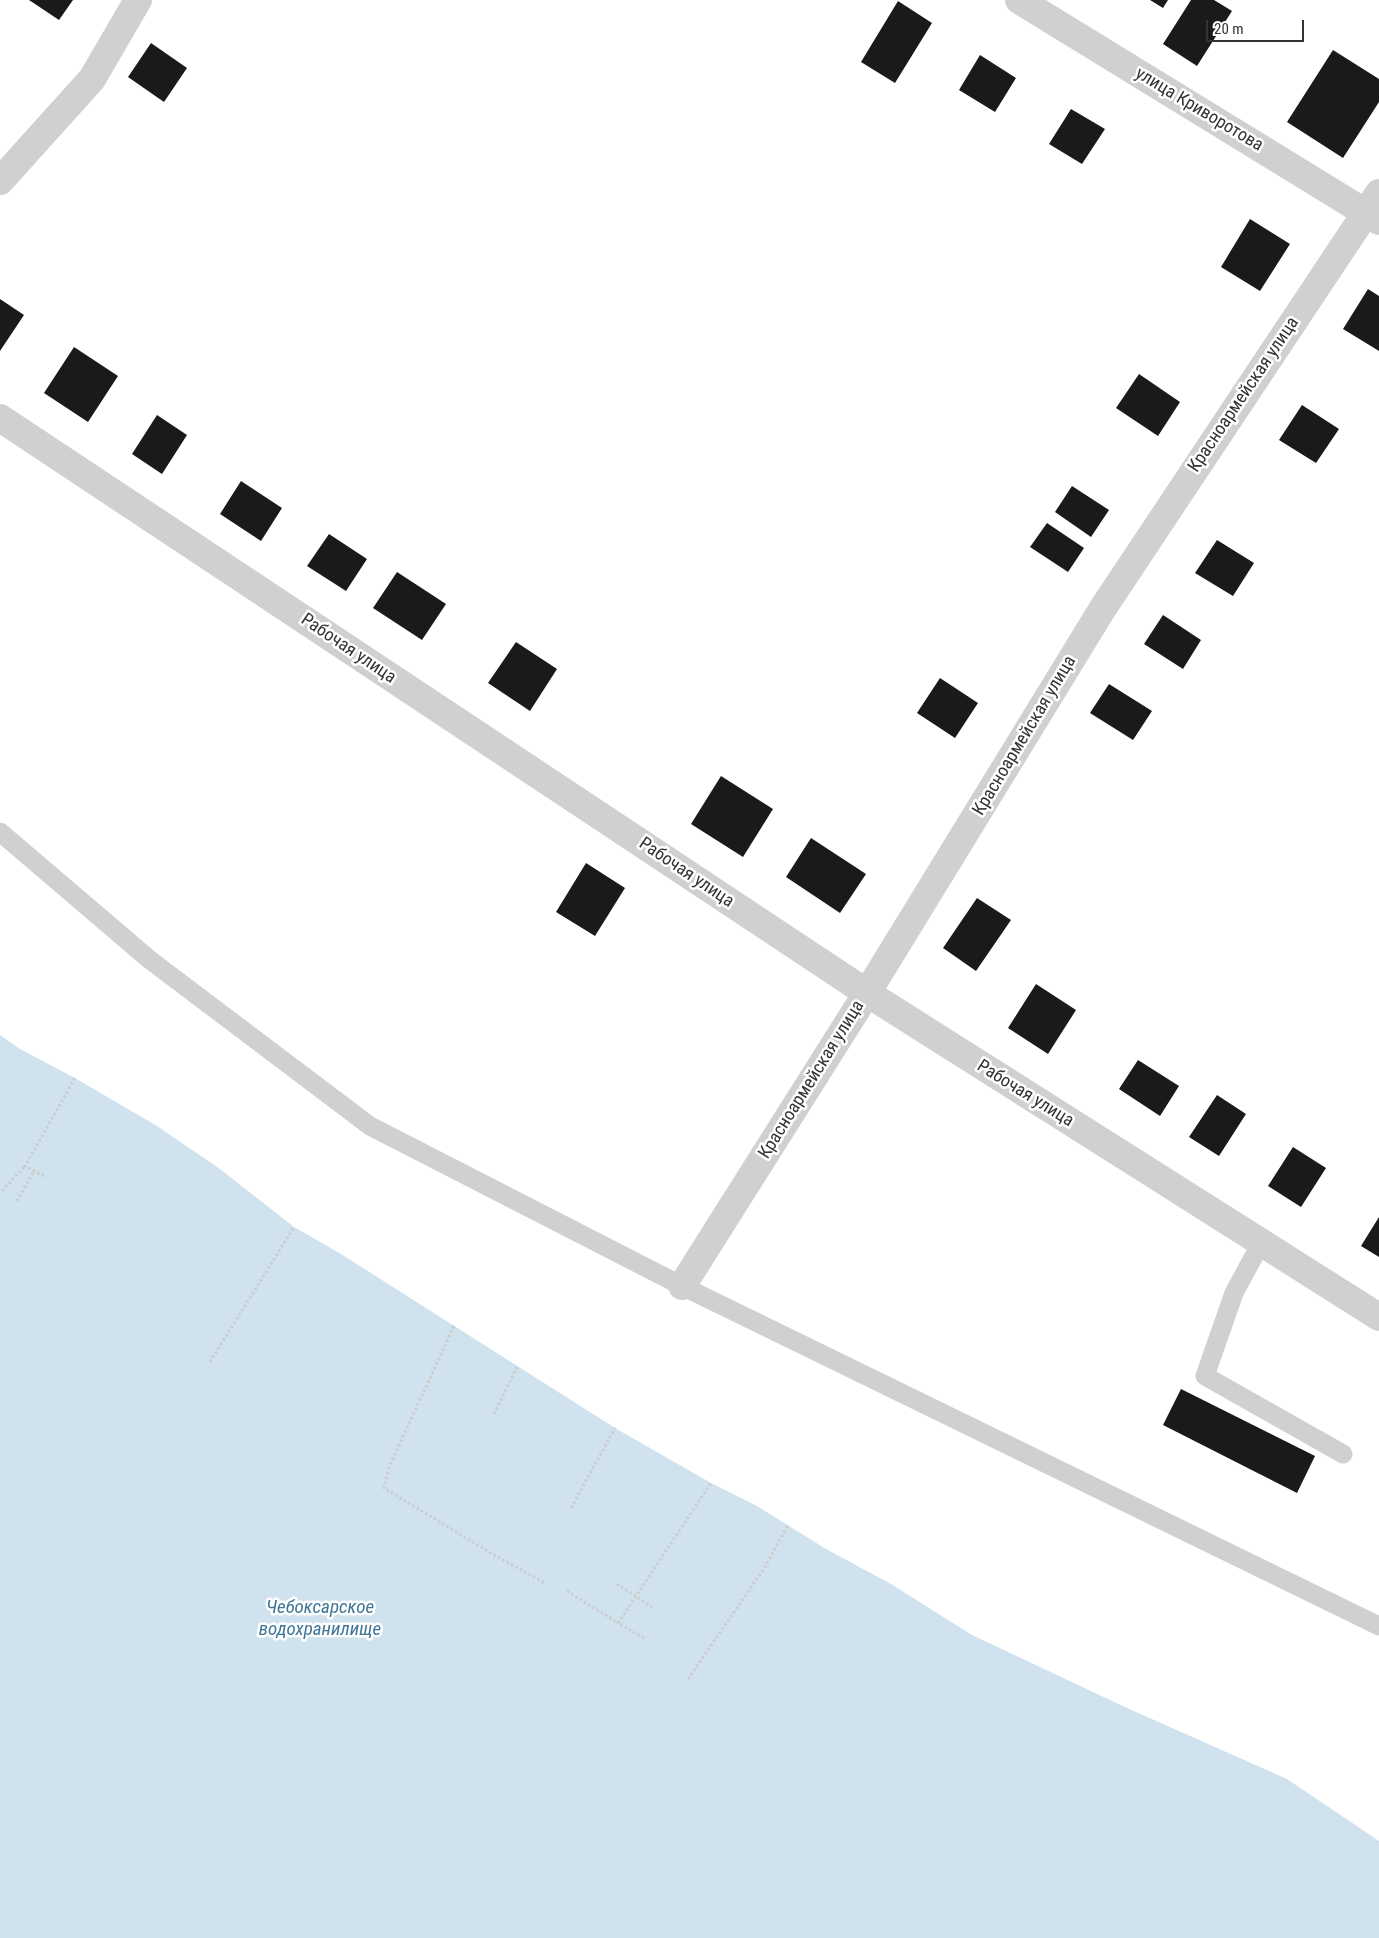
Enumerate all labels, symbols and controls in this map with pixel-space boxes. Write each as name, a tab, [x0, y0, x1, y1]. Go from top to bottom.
scale bar	[1209, 10, 1306, 42]
text: 20 m	[1214, 20, 1244, 38]
street label: улица Криворотова	[1131, 63, 1267, 157]
street label: Красноармейская улица	[1184, 313, 1304, 477]
street label: Рабочая улица	[296, 609, 400, 689]
street label: Красноармейская улица	[969, 652, 1081, 820]
street label: Рабочая улица	[634, 833, 738, 913]
street label: Красноармейская улица	[754, 997, 870, 1163]
street label: Рабочая улица	[973, 1056, 1077, 1132]
water label: Чебоксарское водохранилище	[259, 1597, 381, 1641]

